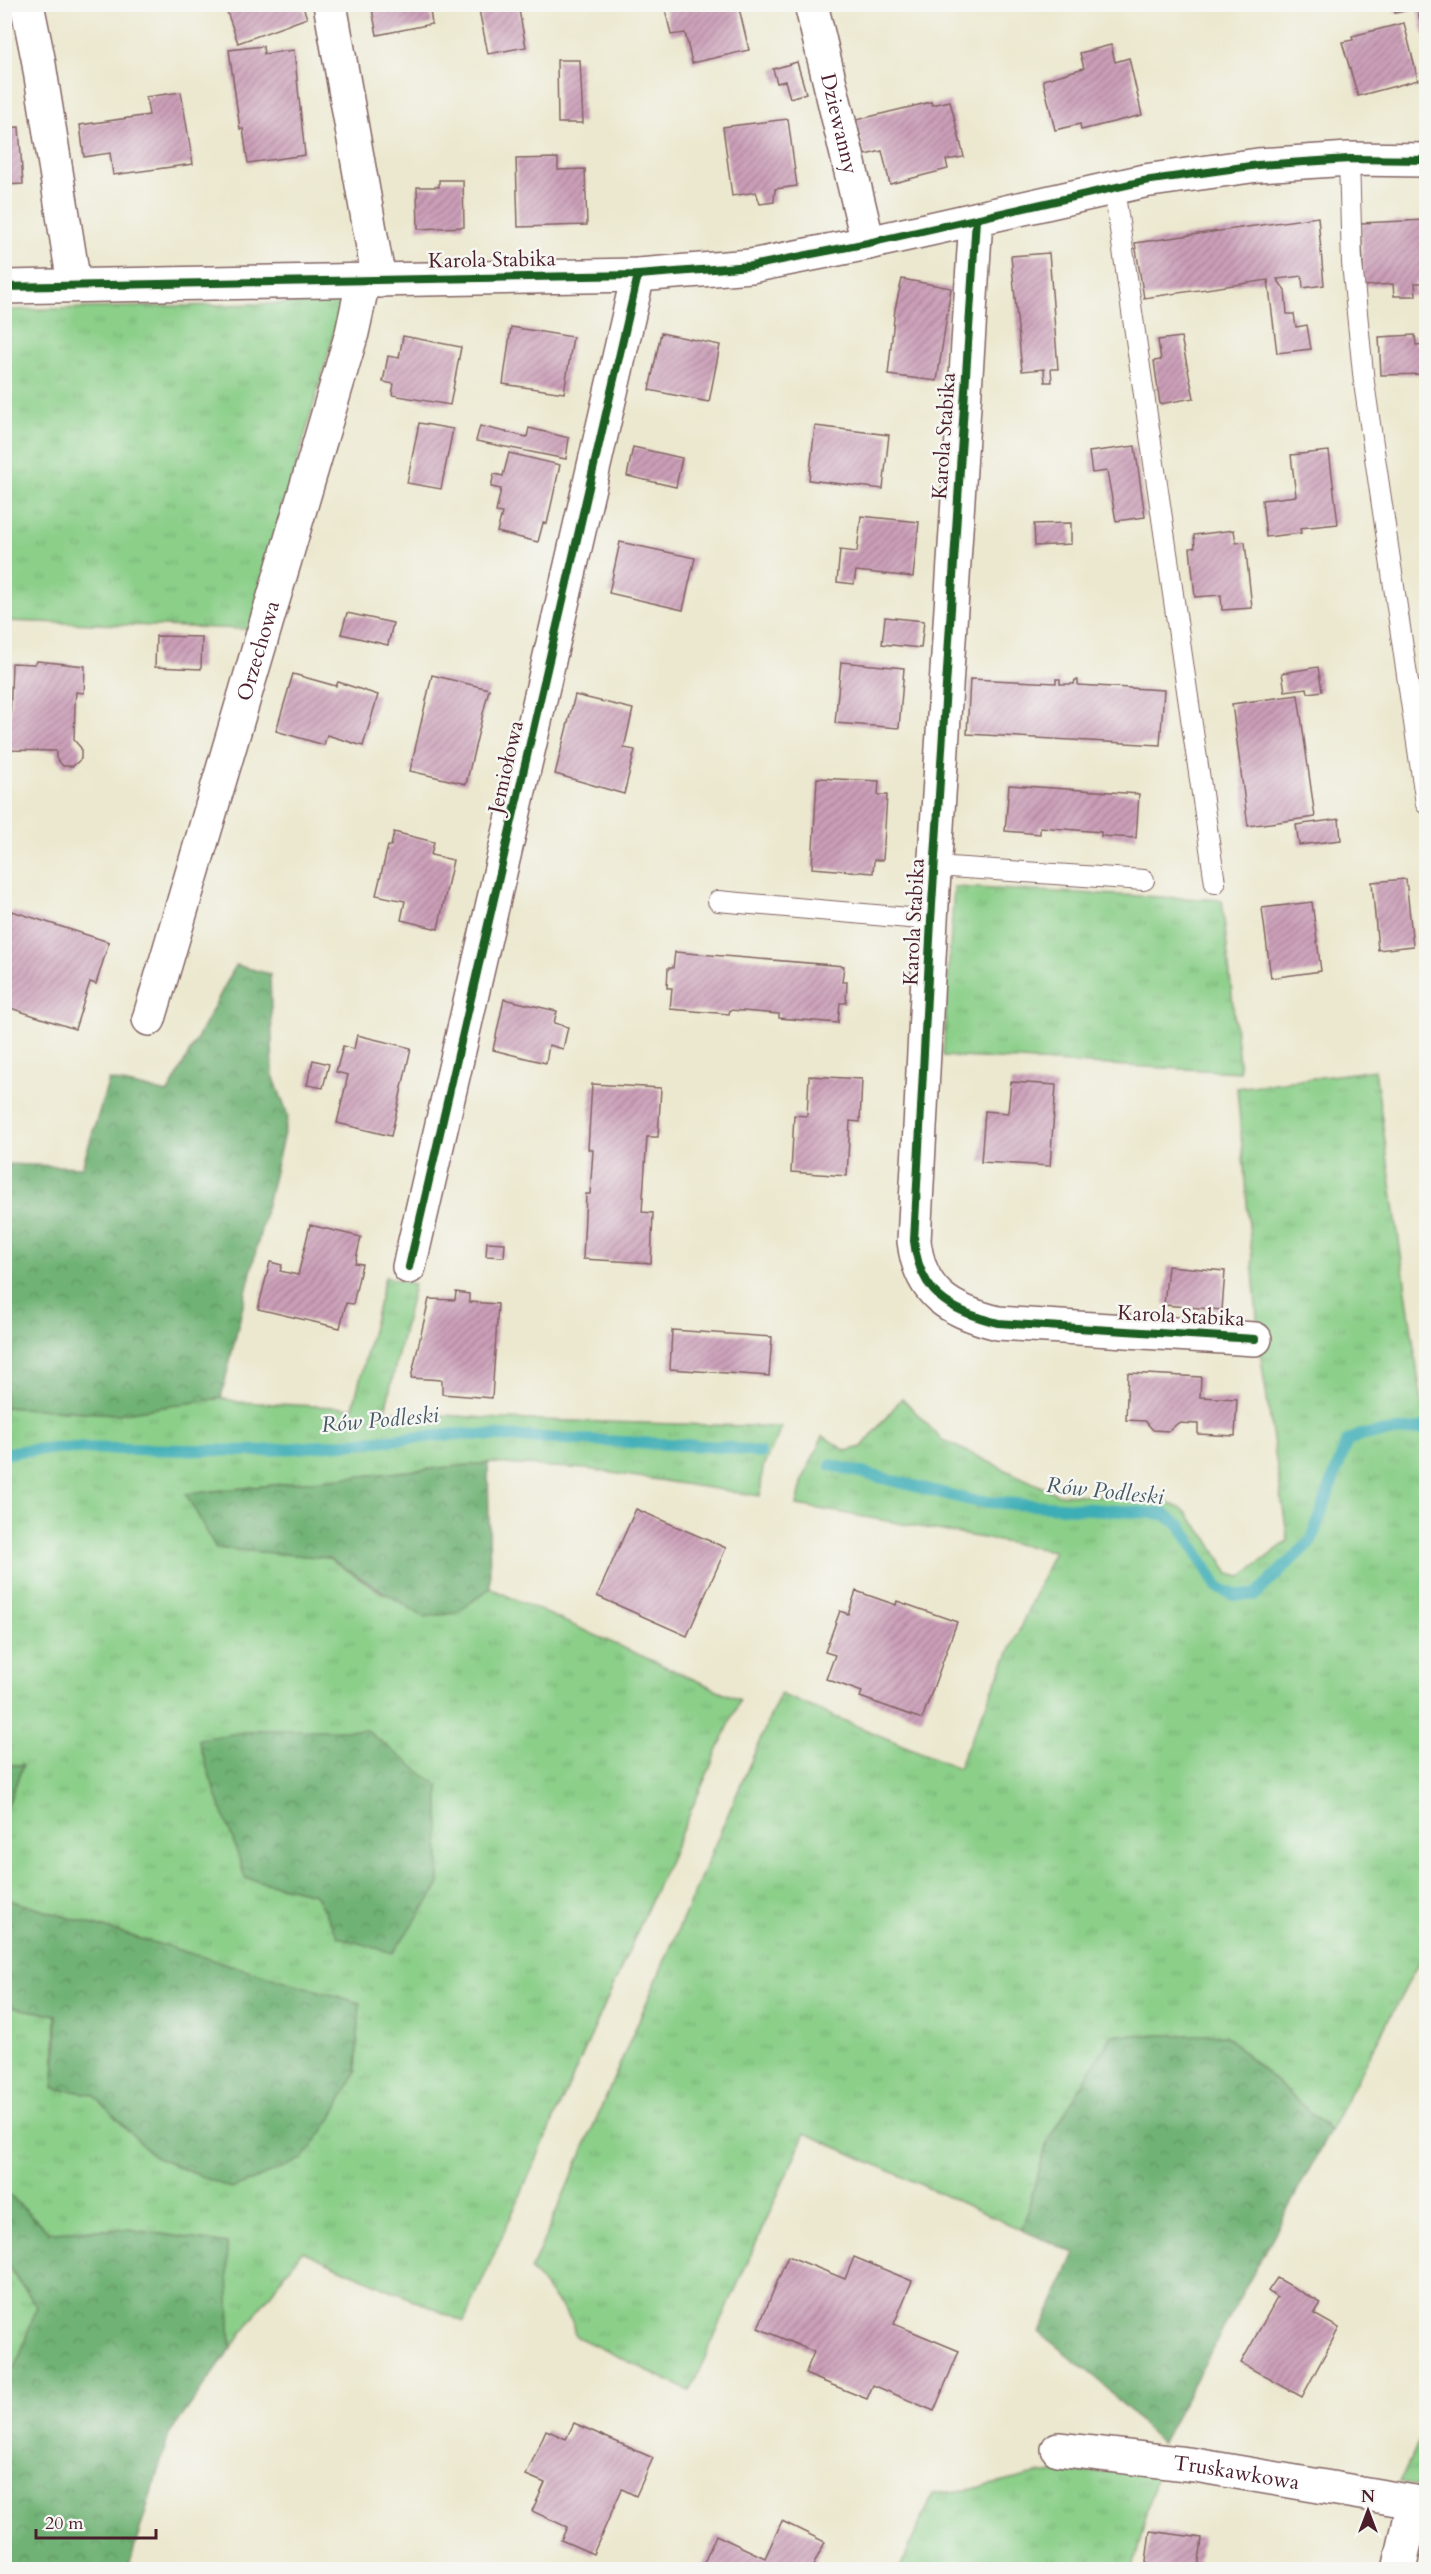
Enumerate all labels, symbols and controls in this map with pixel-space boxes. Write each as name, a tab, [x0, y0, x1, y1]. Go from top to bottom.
street label: Dziewanny	[814, 70, 866, 177]
street label: Karola Stabika	[428, 244, 556, 276]
street label: Karola Stabika	[925, 371, 963, 501]
street label: Orzechowa	[229, 597, 287, 704]
street label: Jemiołowa	[481, 718, 531, 819]
street label: Karola Stabika	[896, 858, 932, 986]
street label: Karola Stabika	[1117, 1298, 1245, 1334]
water label: Rów Podleski	[320, 1400, 441, 1440]
water label: Rów Podleski	[1045, 1470, 1166, 1512]
street label: Truskawkowa	[1172, 2448, 1302, 2497]
north arrow	[1338, 2481, 1398, 2541]
text: N	[1361, 2486, 1375, 2508]
scale bar	[36, 2502, 156, 2540]
text: 20 m	[45, 2511, 84, 2536]

